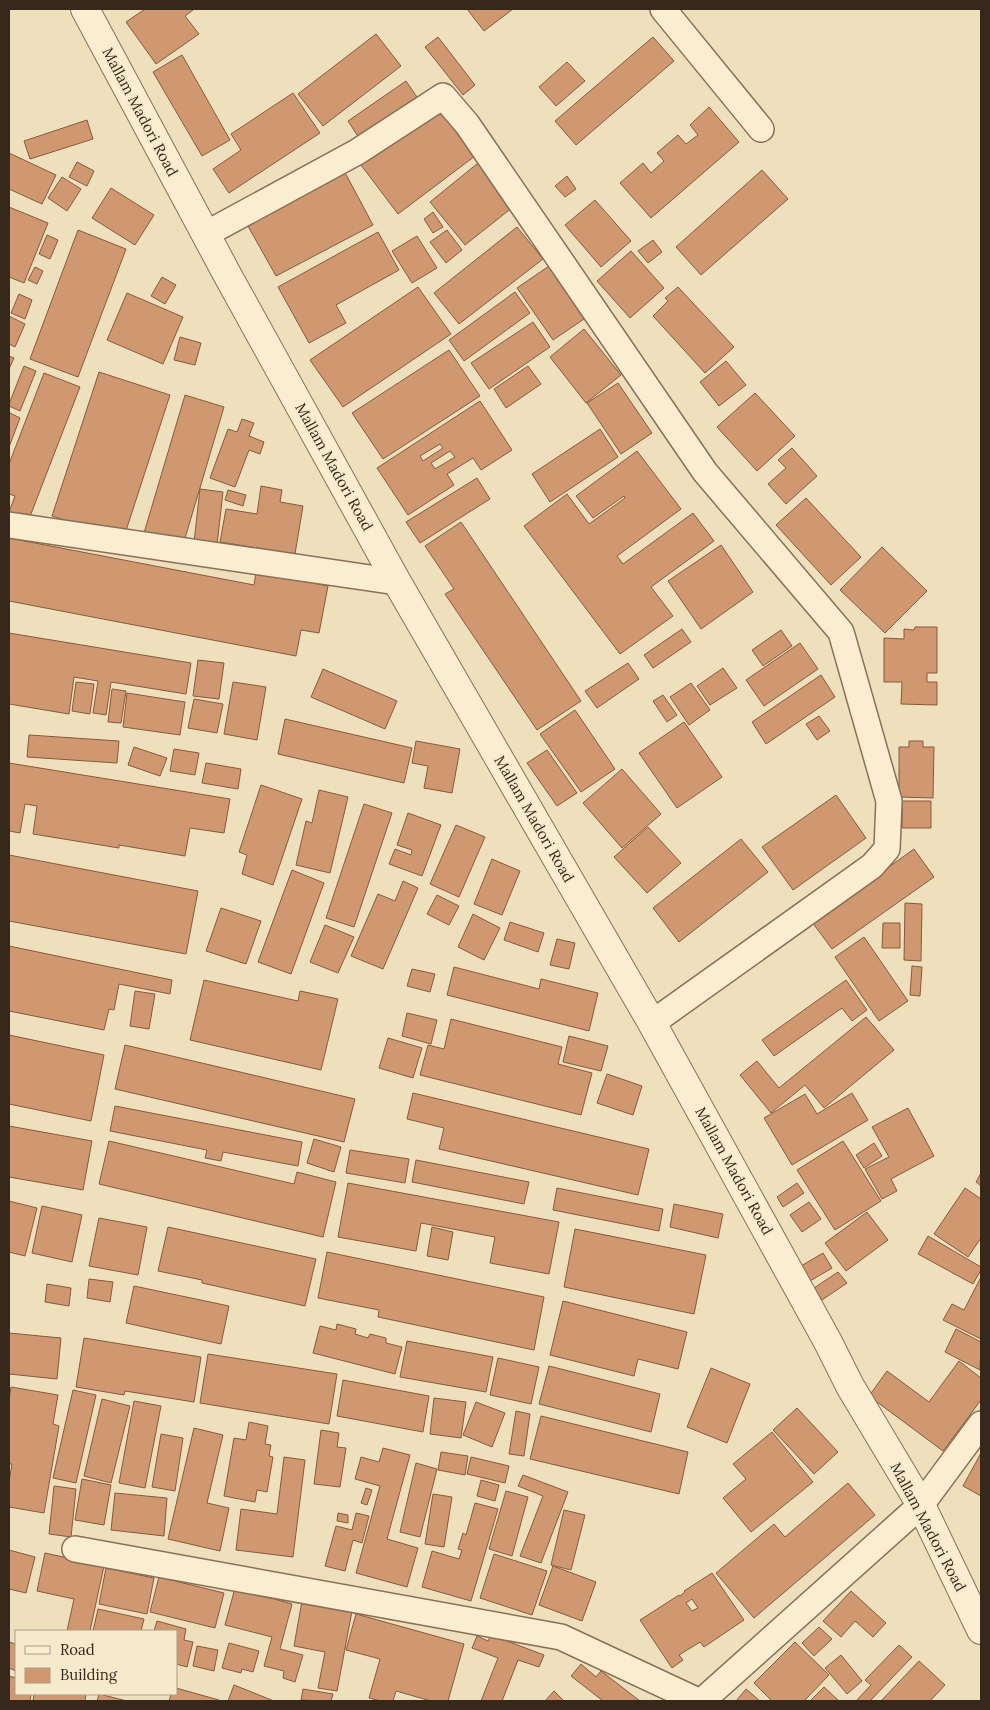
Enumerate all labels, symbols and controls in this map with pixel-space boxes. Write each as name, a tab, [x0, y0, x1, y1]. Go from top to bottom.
street label: Mallam Madori Road	[98, 44, 183, 180]
street label: Mallam Madori Road	[291, 399, 378, 534]
street label: Mallam Madori Road	[490, 752, 579, 886]
street label: Mallam Madori Road	[691, 1103, 778, 1238]
street label: Mallam Madori Road	[886, 1459, 971, 1595]
legend	[15, 1630, 178, 1695]
text: Road	[60, 1640, 95, 1659]
text: Building	[60, 1665, 118, 1684]

